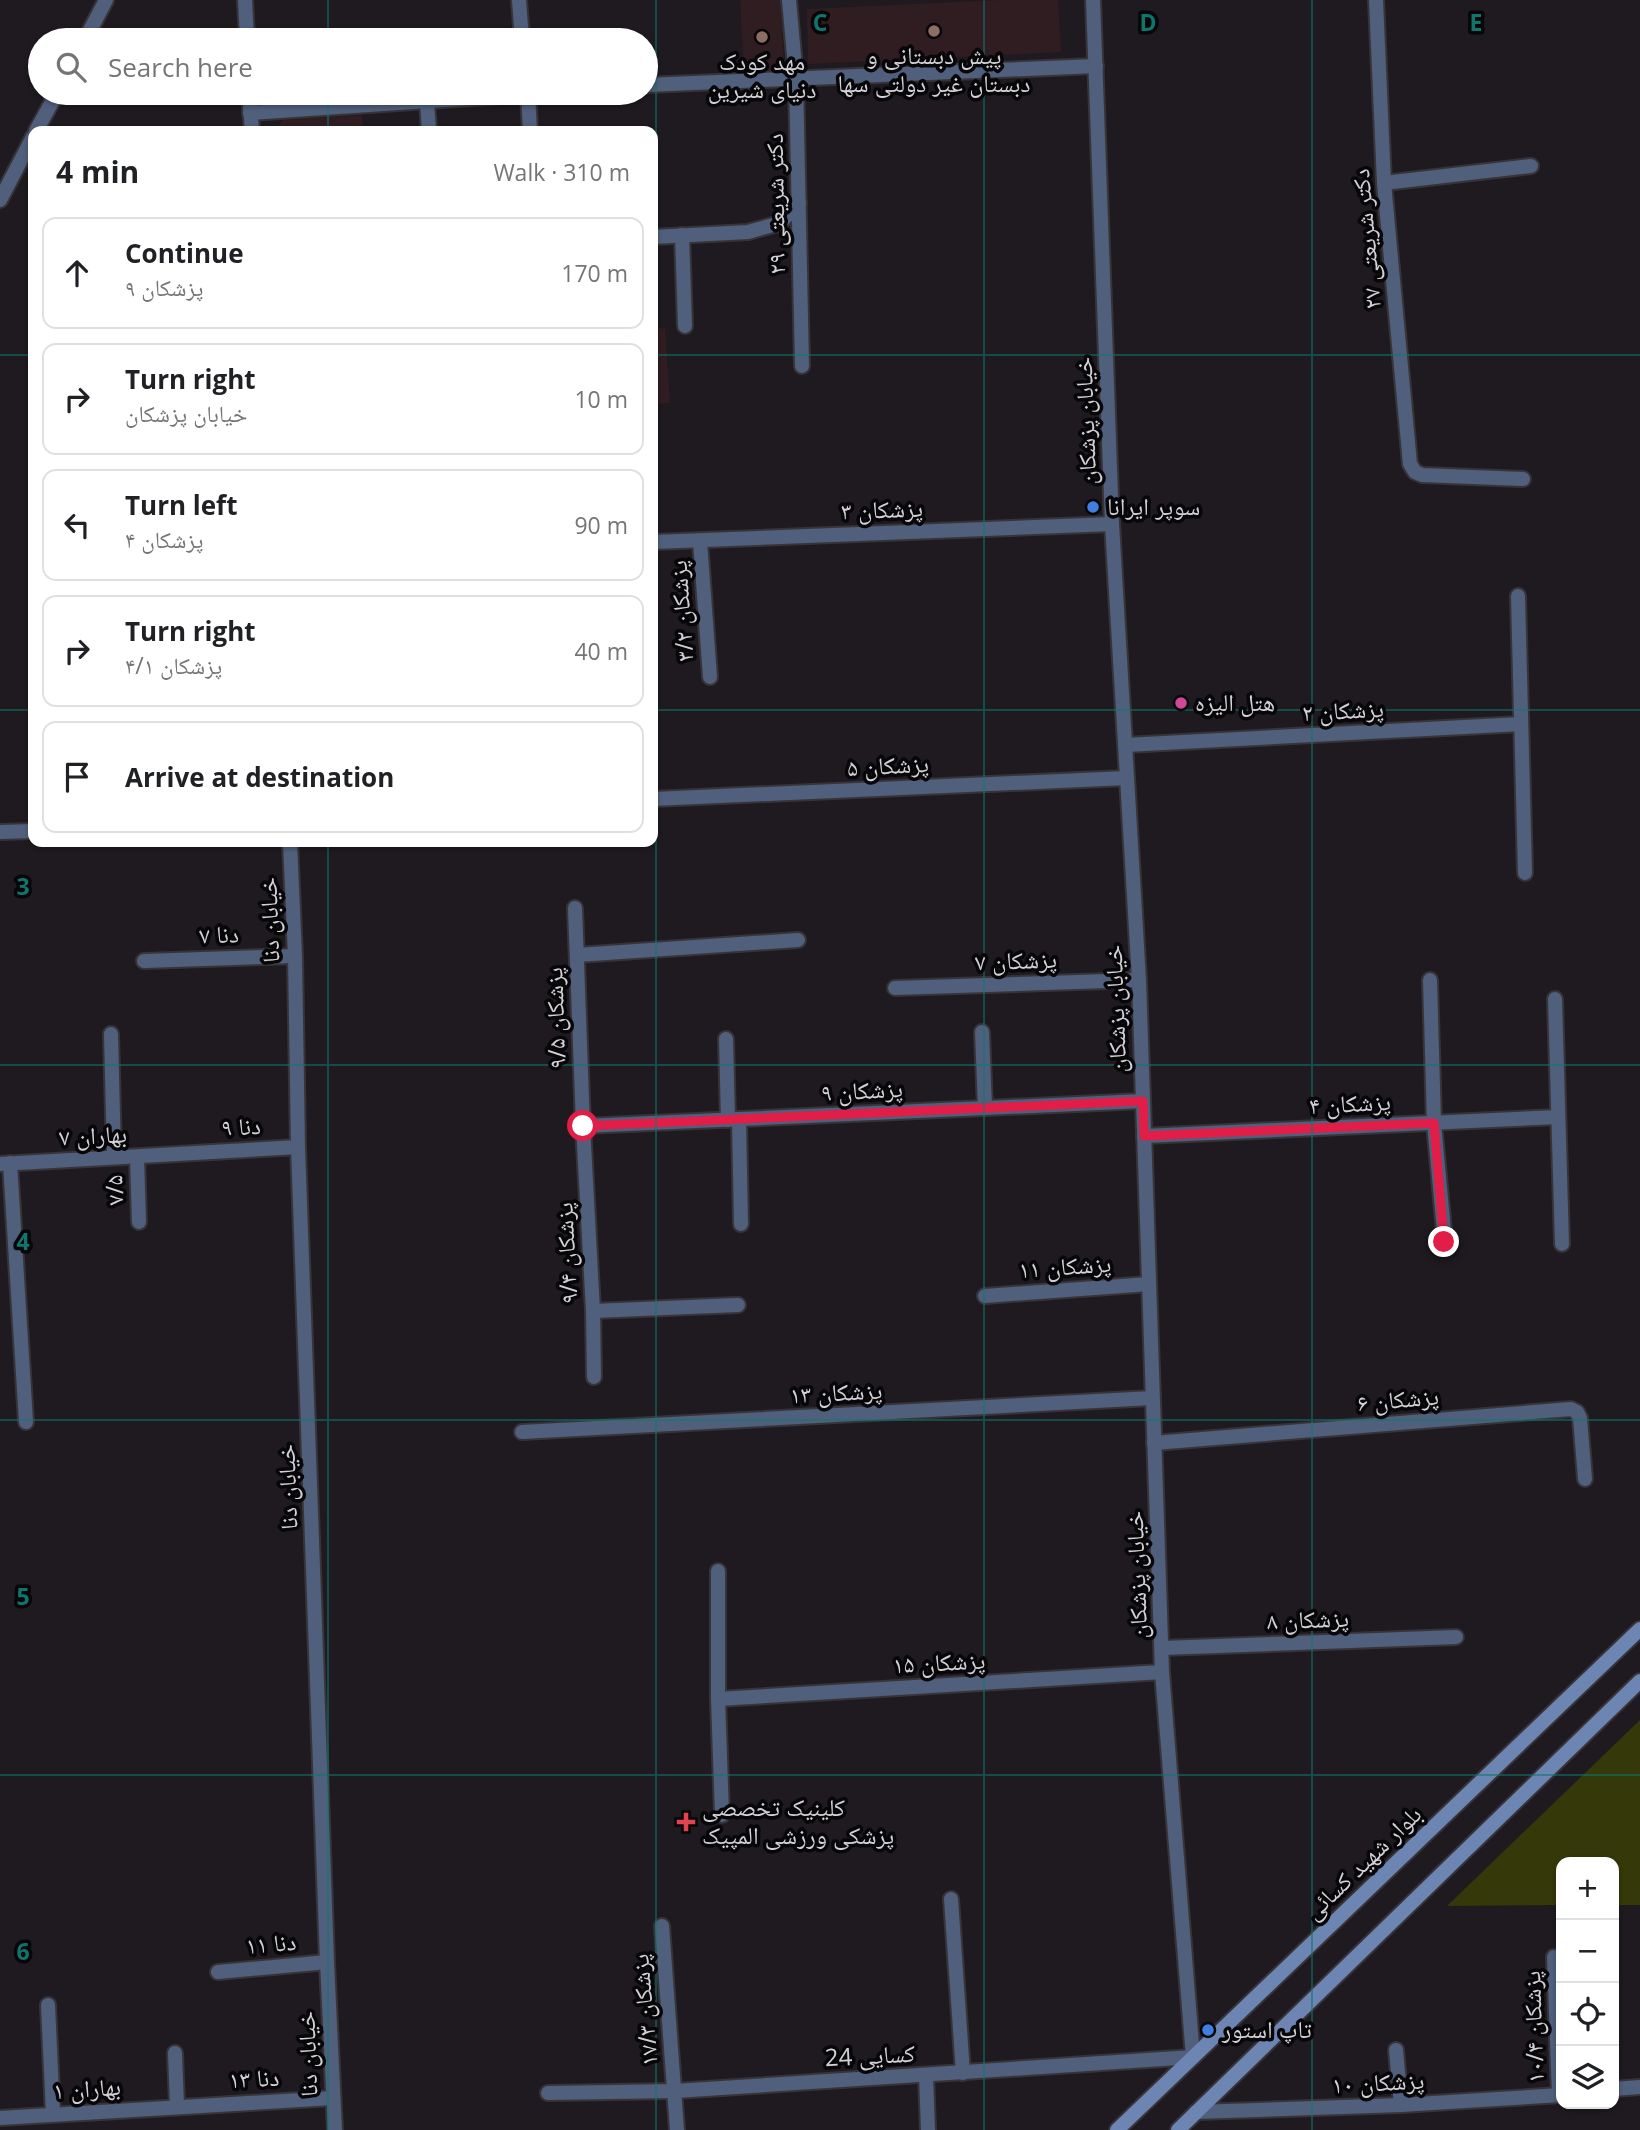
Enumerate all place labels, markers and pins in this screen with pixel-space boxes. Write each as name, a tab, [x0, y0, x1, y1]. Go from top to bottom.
marker: پیش دبستانی و دبستان غیر دولتی سها	[926, 23, 942, 39]
marker: مهد کودک دنیای شیرین	[754, 29, 770, 45]
place label: پیش دبستانی و دبستان غیر دولتی سها	[838, 38, 1030, 99]
place label: مهد کودک دنیای شیرین	[708, 44, 816, 105]
place label: سوپر ایرانا	[1107, 489, 1200, 522]
marker: سوپر ایرانا	[1085, 499, 1101, 515]
place label: هتل الیزه	[1195, 685, 1275, 718]
marker: هتل الیزه	[1173, 695, 1189, 711]
place label: کلینیک تخصصی پزشکی ورزشی المپیک	[702, 1790, 894, 1851]
marker: کلینیک تخصصی پزشکی ورزشی المپیک	[676, 1812, 696, 1832]
place label: تاپ استور	[1221, 2012, 1312, 2045]
marker: تاپ استور	[1200, 2022, 1216, 2038]

